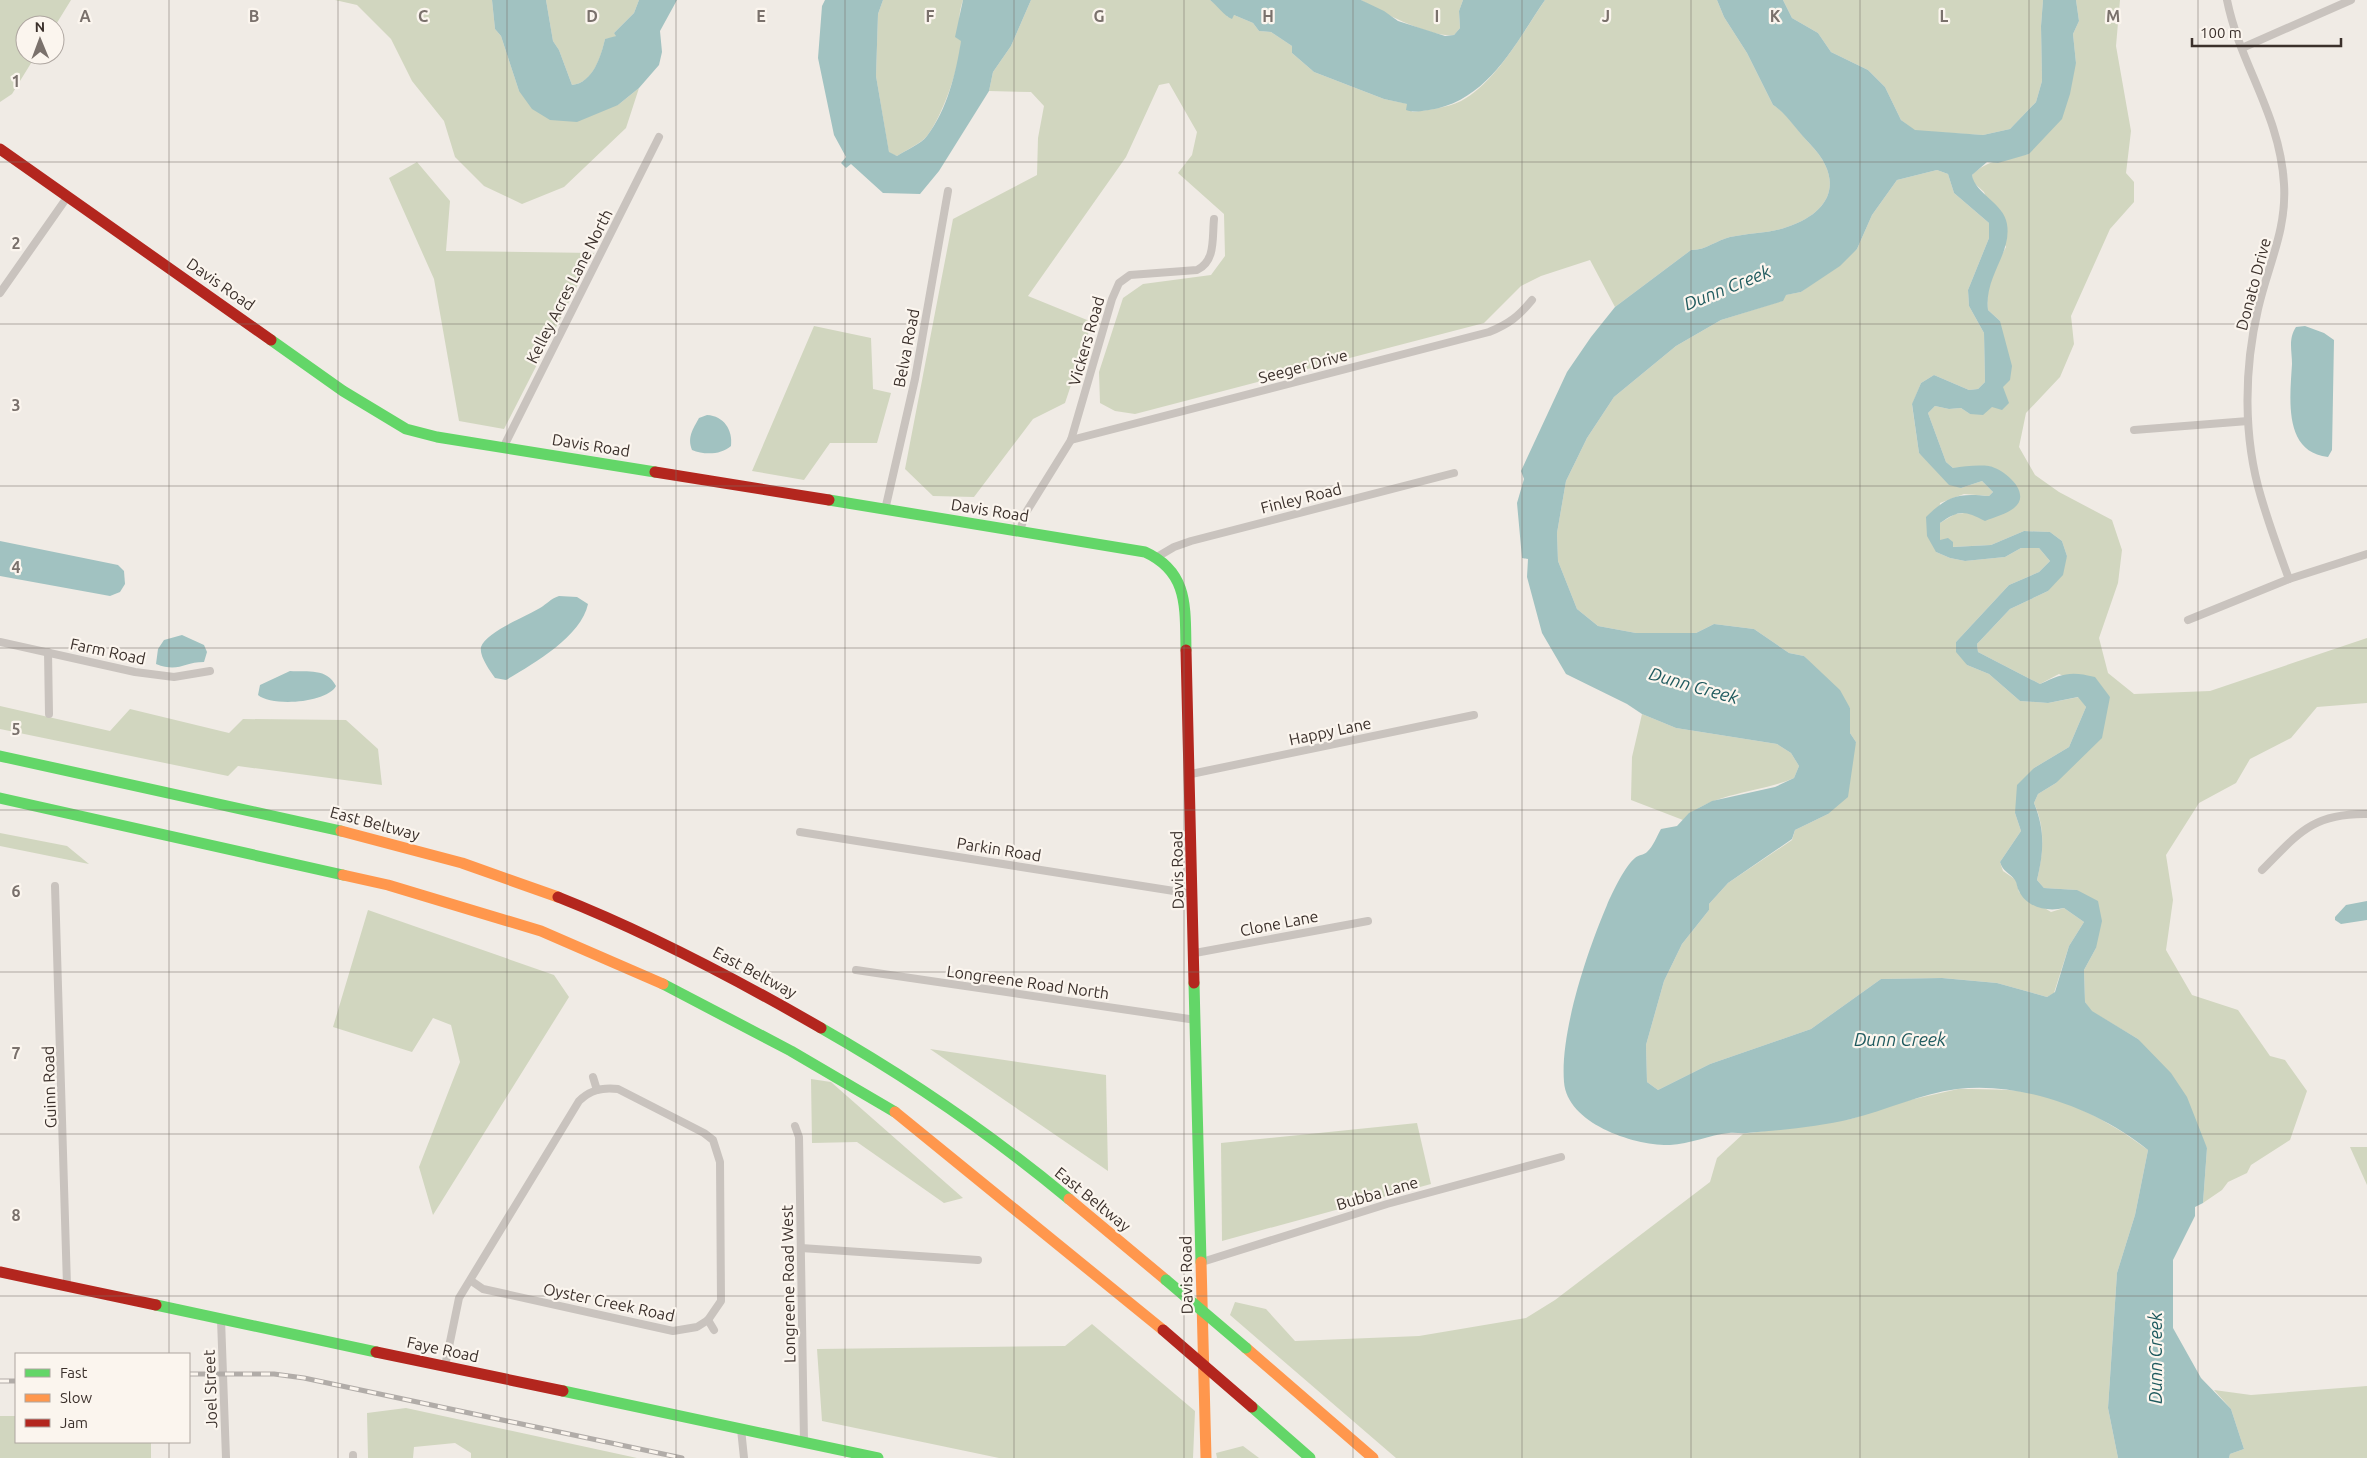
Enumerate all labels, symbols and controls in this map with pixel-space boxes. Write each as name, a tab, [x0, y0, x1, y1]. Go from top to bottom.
text: A	[79, 7, 91, 25]
text: B	[249, 7, 259, 25]
text: C	[418, 7, 428, 25]
text: D	[586, 7, 598, 25]
text: E	[756, 7, 766, 25]
text: F	[926, 7, 935, 25]
text: G	[1093, 7, 1105, 25]
text: H	[1262, 7, 1274, 25]
text: I	[1435, 7, 1439, 25]
text: J	[1602, 7, 1610, 25]
text: K	[1770, 7, 1781, 25]
text: L	[1940, 7, 1949, 25]
text: M	[2106, 7, 2120, 25]
north arrow	[15, 15, 65, 65]
scale bar	[2192, 15, 2341, 47]
text: N	[34, 19, 45, 35]
text: 100 m	[2200, 24, 2242, 41]
text: 1	[11, 72, 21, 90]
street label: Kelley Acres Lane North	[522, 206, 616, 366]
text: 2	[11, 234, 21, 252]
street label: Donato Drive	[2232, 236, 2274, 332]
street label: Davis Road	[184, 254, 258, 314]
water label: Dunn Creek	[1681, 260, 1774, 314]
street label: Vickers Road	[1065, 294, 1107, 388]
street label: Belva Road	[890, 307, 922, 389]
street label: Seeger Drive	[1256, 345, 1350, 387]
text: 3	[11, 396, 21, 414]
street label: Davis Road	[551, 430, 631, 460]
street label: Finley Road	[1259, 479, 1343, 517]
street label: Davis Road	[950, 495, 1030, 525]
text: 4	[11, 558, 21, 576]
street label: Farm Road	[69, 634, 147, 668]
water label: Dunn Creek	[1647, 663, 1742, 708]
street label: Happy Lane	[1287, 713, 1373, 749]
text: 5	[11, 720, 21, 738]
street label: East Beltway	[328, 802, 422, 844]
street label: Davis Road	[1167, 830, 1187, 910]
street label: Parkin Road	[955, 833, 1043, 865]
text: 6	[11, 882, 21, 900]
street label: Clone Lane	[1238, 907, 1320, 939]
street label: East Beltway	[710, 942, 800, 1002]
street label: Longreene Road North	[946, 962, 1110, 1002]
water label: Dunn Creek	[1854, 1029, 1947, 1049]
text: 7	[11, 1044, 21, 1062]
street label: Guinn Road	[39, 1045, 59, 1129]
street label: East Beltway	[1052, 1163, 1135, 1235]
street label: Bubba Lane	[1334, 1173, 1420, 1213]
street label: Longreene Road West	[778, 1204, 798, 1363]
text: 8	[11, 1206, 21, 1224]
street label: Davis Road	[1176, 1235, 1196, 1315]
street label: Oyster Creek Road	[542, 1279, 676, 1325]
water label: Dunn Creek	[2145, 1311, 2165, 1404]
street label: Faye Road	[405, 1333, 481, 1365]
street label: Joel Street	[200, 1349, 220, 1429]
legend	[15, 1353, 190, 1443]
text: Fast	[60, 1364, 88, 1381]
text: Slow	[60, 1389, 93, 1406]
text: Jam	[60, 1414, 88, 1431]

